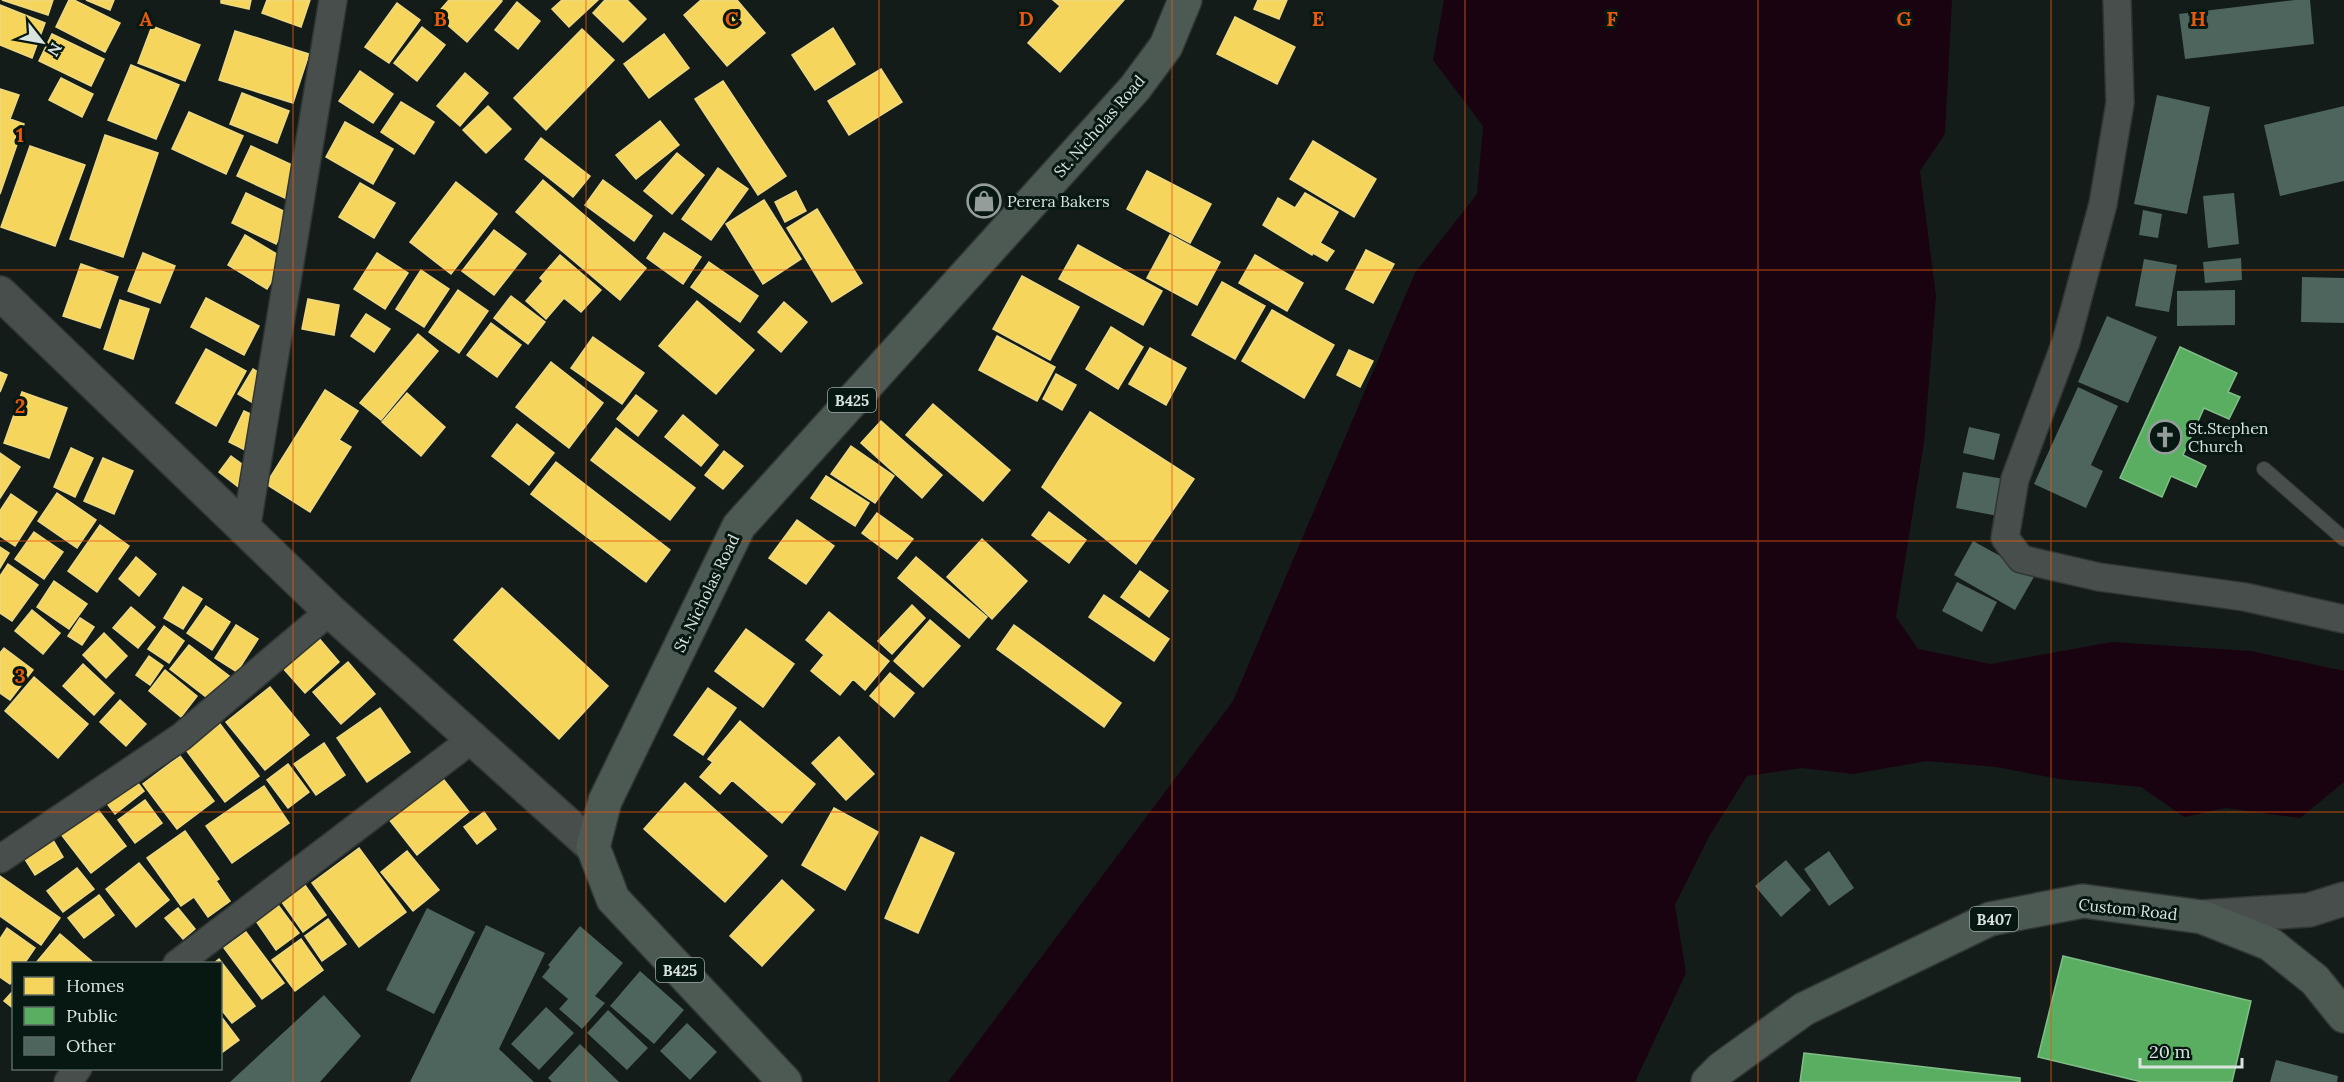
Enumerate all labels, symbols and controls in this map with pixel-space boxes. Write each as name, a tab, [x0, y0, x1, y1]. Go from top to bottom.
text: A	[139, 6, 153, 31]
text: B	[433, 6, 447, 31]
text: C	[725, 6, 739, 31]
text: D	[1018, 6, 1034, 31]
text: E	[1312, 6, 1324, 31]
text: F	[1606, 6, 1618, 31]
text: G	[1896, 6, 1912, 31]
text: H	[2190, 6, 2206, 31]
north arrow	[12, 12, 72, 72]
text: N	[43, 39, 67, 60]
street label: St. Nicholas Road	[1049, 71, 1149, 181]
text: 1	[16, 122, 24, 147]
shop icon: Perera Bakers	[966, 183, 1002, 219]
place label: Perera Bakers	[1007, 191, 1110, 211]
road number: B425	[828, 388, 876, 412]
text: 2	[15, 393, 25, 418]
place label: St.Stephen Church	[2188, 418, 2269, 456]
church icon: St.Stephen Church	[2147, 419, 2183, 455]
street label: St. Nicholas Road	[669, 530, 743, 655]
text: 3	[14, 663, 26, 688]
street label: Custom Road	[2078, 894, 2179, 924]
road number: B407	[1970, 907, 2018, 931]
road number: B425	[656, 958, 704, 982]
legend	[12, 962, 222, 1070]
text: Homes	[66, 974, 124, 997]
text: Public	[66, 1004, 118, 1027]
scale bar	[2140, 1031, 2242, 1069]
text: Other	[66, 1034, 116, 1057]
text: 20 m	[2149, 1040, 2191, 1063]

